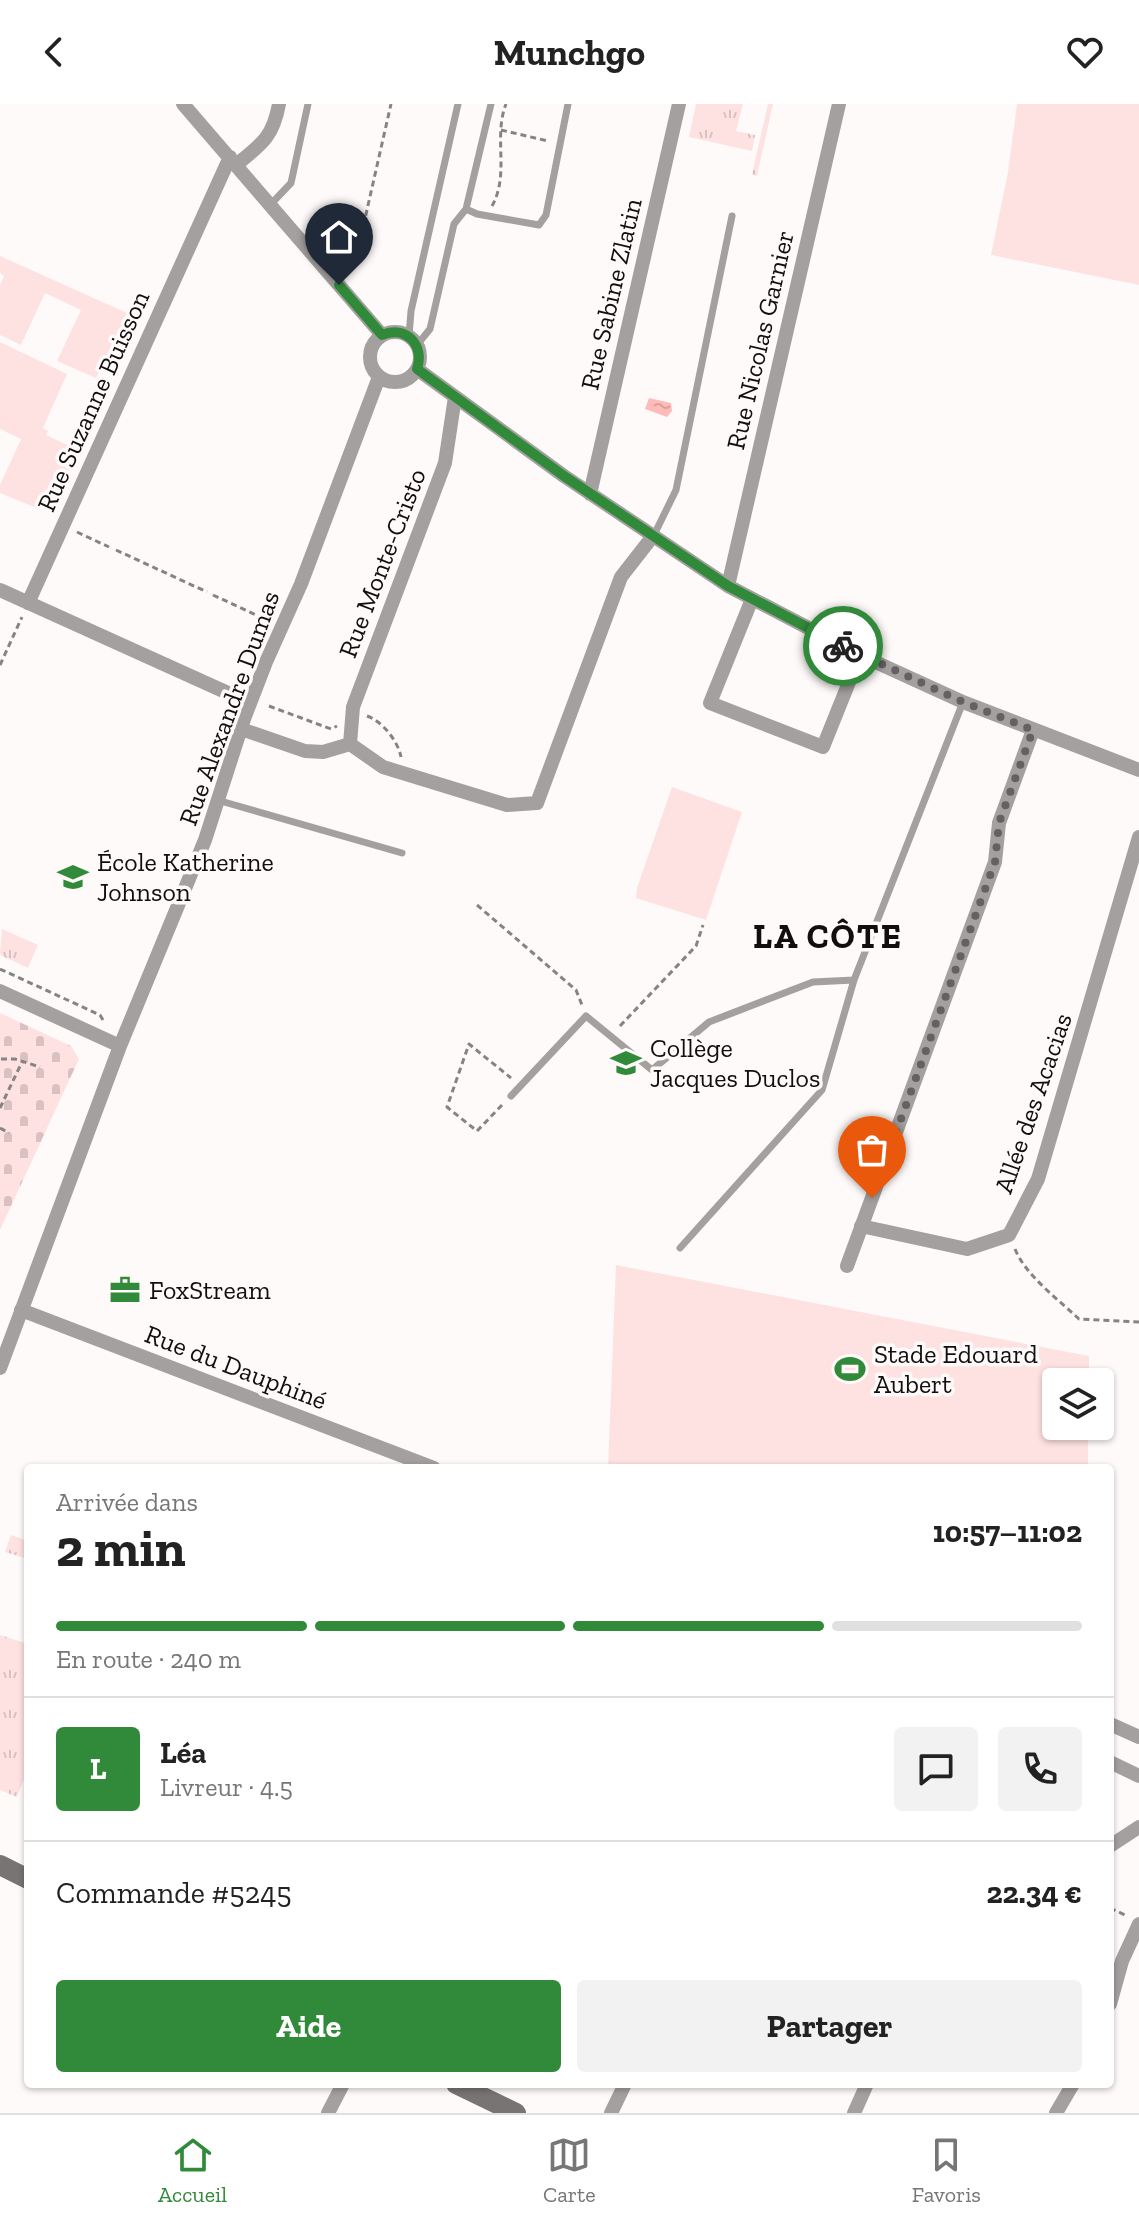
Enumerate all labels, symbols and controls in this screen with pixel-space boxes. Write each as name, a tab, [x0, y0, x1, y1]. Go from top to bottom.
icon: back	[32, 30, 76, 74]
icon: heart	[1063, 30, 1107, 74]
text: Munchgo	[494, 31, 645, 74]
street label: Rue Sabine Zlatin	[573, 195, 649, 393]
pin	[305, 203, 373, 285]
icon: home	[317, 215, 361, 259]
street label: Rue Nicolas Garnier	[719, 227, 801, 453]
street label: Rue Suzanne Buisson	[30, 286, 156, 516]
street label: Rue Monte-Cristo	[331, 464, 433, 662]
street label: Rue Alexandre Dumas	[172, 586, 286, 830]
courier	[803, 606, 883, 686]
icon: bike	[821, 624, 865, 668]
place label: École Katherine Johnson	[97, 846, 274, 908]
school or university icon: École Katherine Johnson	[56, 860, 90, 894]
district label: LA CÔTE	[753, 916, 903, 957]
street label: Allée des Acacias	[987, 1009, 1079, 1197]
place label: Collège Jacques Duclos	[650, 1032, 820, 1094]
school or university icon: Collège Jacques Duclos	[609, 1046, 643, 1080]
pin	[838, 1116, 906, 1198]
icon: bag	[850, 1128, 894, 1172]
office icon: FoxStream	[108, 1273, 142, 1307]
place label: FoxStream	[149, 1274, 271, 1306]
street label: Rue du Dauphiné	[141, 1318, 331, 1416]
place label: Stade Edouard Aubert	[874, 1338, 1038, 1400]
sports icon: Stade Edouard Aubert	[833, 1352, 867, 1386]
map controls	[1042, 1368, 1114, 1440]
button: layers	[1042, 1368, 1114, 1440]
text: Arrivée dans	[56, 1486, 198, 1518]
text: 10:57–11:02	[933, 1514, 1082, 1550]
text: 2 min	[56, 1517, 186, 1579]
text: En route · 240 m	[56, 1643, 241, 1675]
button: chat	[894, 1727, 978, 1811]
button: phone	[998, 1727, 1082, 1811]
text: Léa	[160, 1735, 206, 1771]
text: L	[90, 1751, 106, 1787]
text: Livreur · 4.5	[160, 1771, 293, 1803]
text: Commande #5245	[56, 1875, 292, 1911]
text: 22.34 €	[986, 1875, 1082, 1911]
button: Aide	[56, 1980, 561, 2072]
button: Partager	[577, 1980, 1082, 2072]
tab: Accueil	[158, 2133, 227, 2208]
tab: Carte	[543, 2133, 596, 2208]
tab: Favoris	[912, 2133, 981, 2208]

